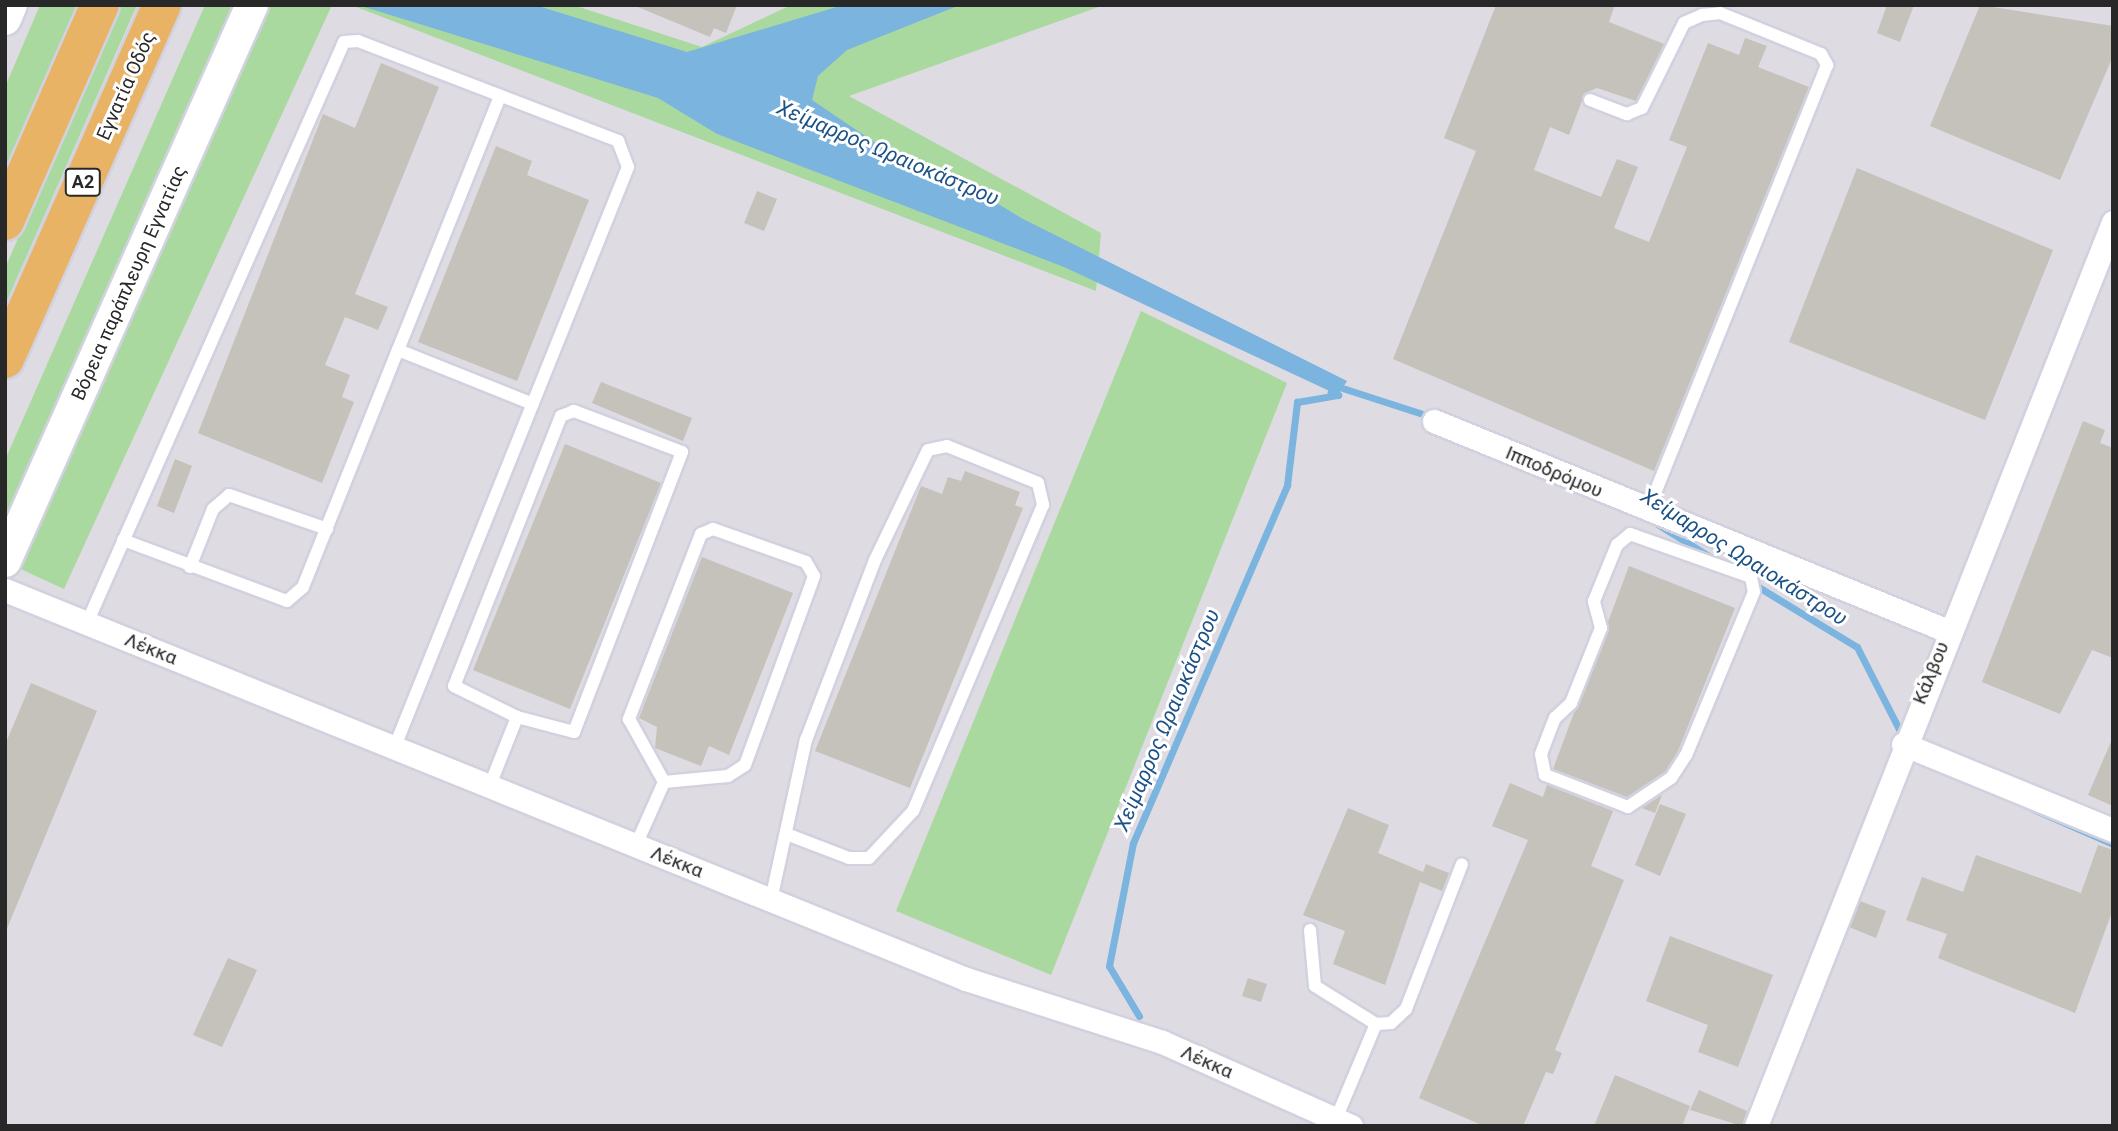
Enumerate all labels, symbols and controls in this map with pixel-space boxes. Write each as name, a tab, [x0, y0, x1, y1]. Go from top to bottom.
street label: Εγνατία Οδός	[92, 28, 160, 144]
water label: Χείμαρρος Ωραιοκάστρου	[773, 95, 1003, 211]
street label: Βόρεια παράπλευρη Εγνατίας	[67, 162, 191, 404]
road number: Α2	[64, 168, 102, 196]
street label: Ιπποδρόμου	[1502, 441, 1606, 503]
water label: Χείμαρρος Ωραιοκάστρου	[1636, 483, 1852, 631]
water label: Χείμαρρος Ωραιοκάστρου	[1109, 605, 1225, 835]
street label: Λέκκα	[121, 628, 181, 670]
street label: Κάλβου	[1908, 638, 1954, 708]
street label: Λέκκα	[647, 841, 707, 883]
street label: Λέκκα	[1177, 1040, 1237, 1084]

